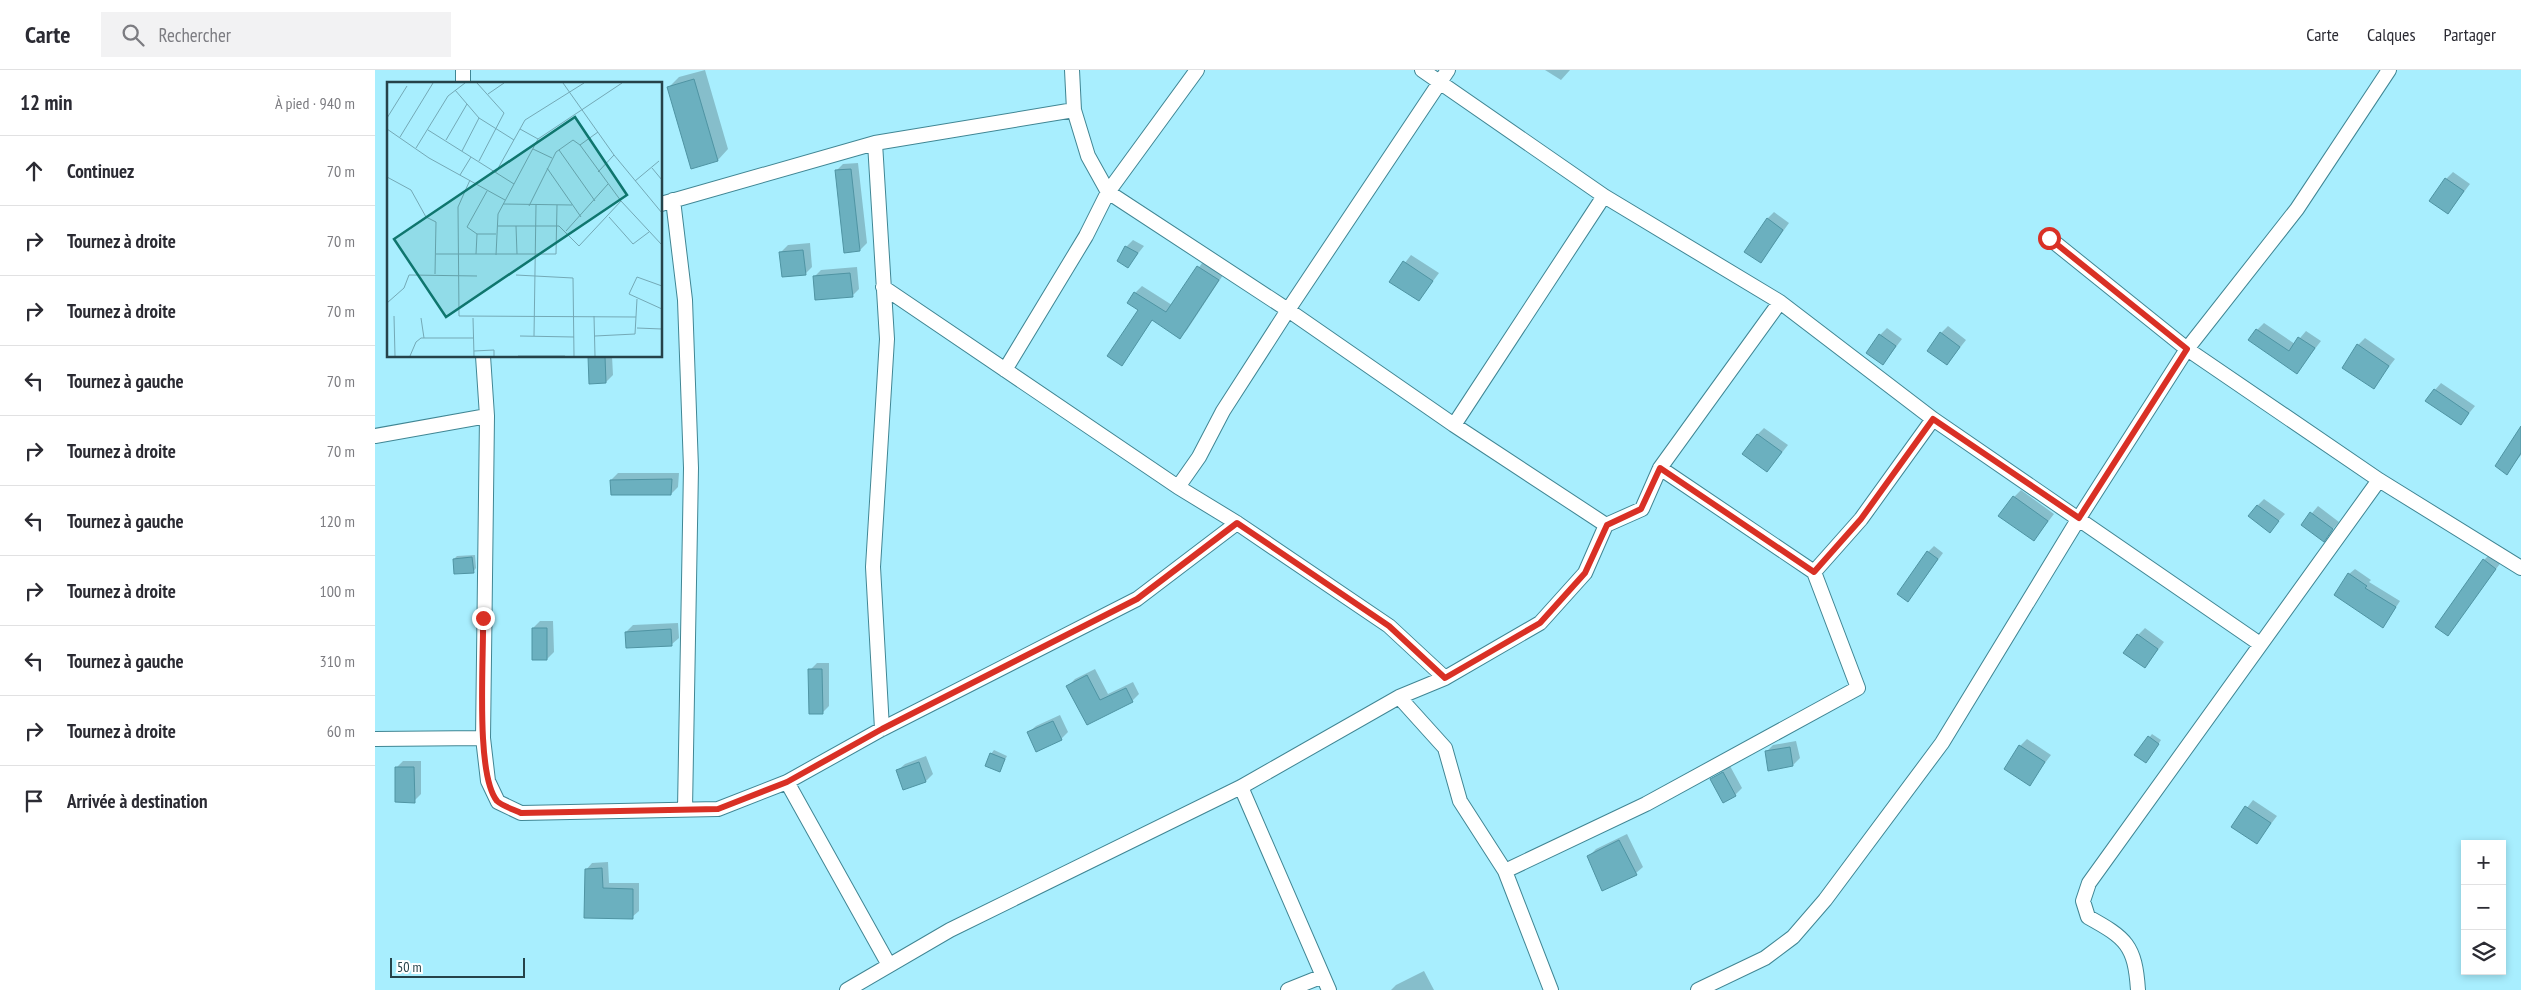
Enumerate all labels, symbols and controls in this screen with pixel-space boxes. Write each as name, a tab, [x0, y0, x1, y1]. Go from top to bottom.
search box	[101, 12, 451, 57]
text: Carte	[25, 19, 71, 50]
icon: search	[119, 21, 147, 49]
text: Rechercher	[159, 23, 231, 47]
text: Carte	[2306, 23, 2339, 46]
text: Calques	[2367, 23, 2416, 46]
text: Partager	[2444, 23, 2496, 46]
inset map	[387, 82, 663, 358]
text: 12 min	[20, 89, 72, 116]
text: À pied · 940 m	[275, 93, 355, 113]
icon: ahead	[20, 157, 48, 185]
text: Continuez	[67, 159, 134, 183]
text: 70 m	[327, 161, 355, 181]
icon: right	[20, 227, 48, 255]
route start	[2038, 227, 2061, 250]
text: Tournez à droite	[67, 229, 176, 253]
text: 70 m	[327, 231, 355, 251]
icon: right	[20, 297, 48, 325]
text: Tournez à droite	[67, 299, 176, 323]
text: 70 m	[327, 301, 355, 321]
icon: left	[20, 367, 48, 395]
text: Tournez à gauche	[67, 369, 184, 393]
text: 70 m	[327, 371, 355, 391]
icon: right	[20, 437, 48, 465]
text: Tournez à droite	[67, 439, 176, 463]
text: 70 m	[327, 441, 355, 461]
icon: left	[20, 507, 48, 535]
text: Tournez à gauche	[67, 509, 184, 533]
text: 120 m	[320, 511, 355, 531]
icon: right	[20, 577, 48, 605]
text: Tournez à droite	[67, 579, 176, 603]
text: 100 m	[320, 581, 355, 601]
route end	[472, 607, 495, 630]
icon: left	[20, 647, 48, 675]
text: Tournez à gauche	[67, 649, 184, 673]
text: 310 m	[320, 651, 355, 671]
icon: right	[20, 717, 48, 745]
text: Tournez à droite	[67, 719, 176, 743]
text: 60 m	[327, 721, 355, 741]
icon: arrive	[20, 787, 48, 815]
text: Arrivée à destination	[67, 789, 208, 813]
map controls	[2461, 840, 2506, 975]
button: +	[2461, 840, 2506, 885]
button: −	[2461, 885, 2506, 930]
button: layers	[2461, 930, 2506, 975]
scale bar	[390, 955, 525, 978]
text: 50 m	[397, 958, 422, 976]

